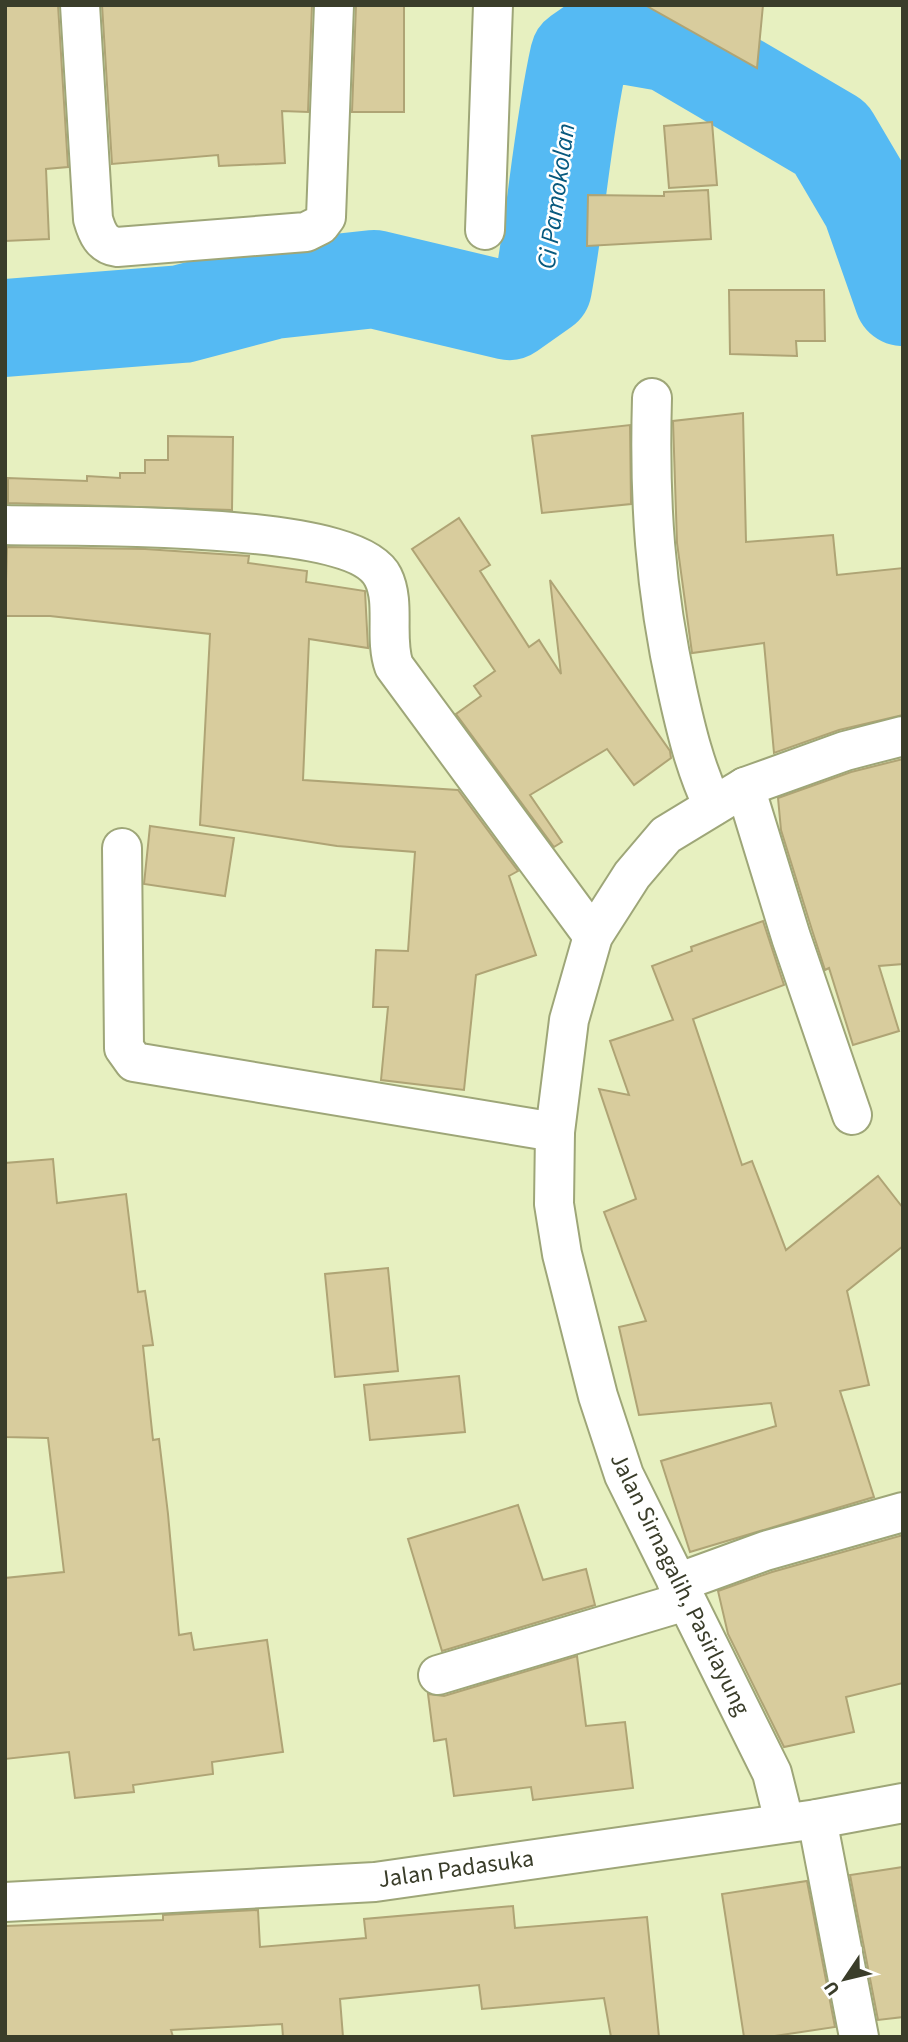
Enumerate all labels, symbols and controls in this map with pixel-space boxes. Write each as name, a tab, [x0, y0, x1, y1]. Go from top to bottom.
water label: Ci Pamokolan	[527, 121, 585, 271]
street label: Jalan Sirnagalih, Pasirlayung	[601, 1447, 759, 1721]
street label: Jalan Padasuka	[376, 1841, 536, 1897]
north arrow	[810, 1944, 880, 2014]
text: U	[818, 1975, 847, 2001]

